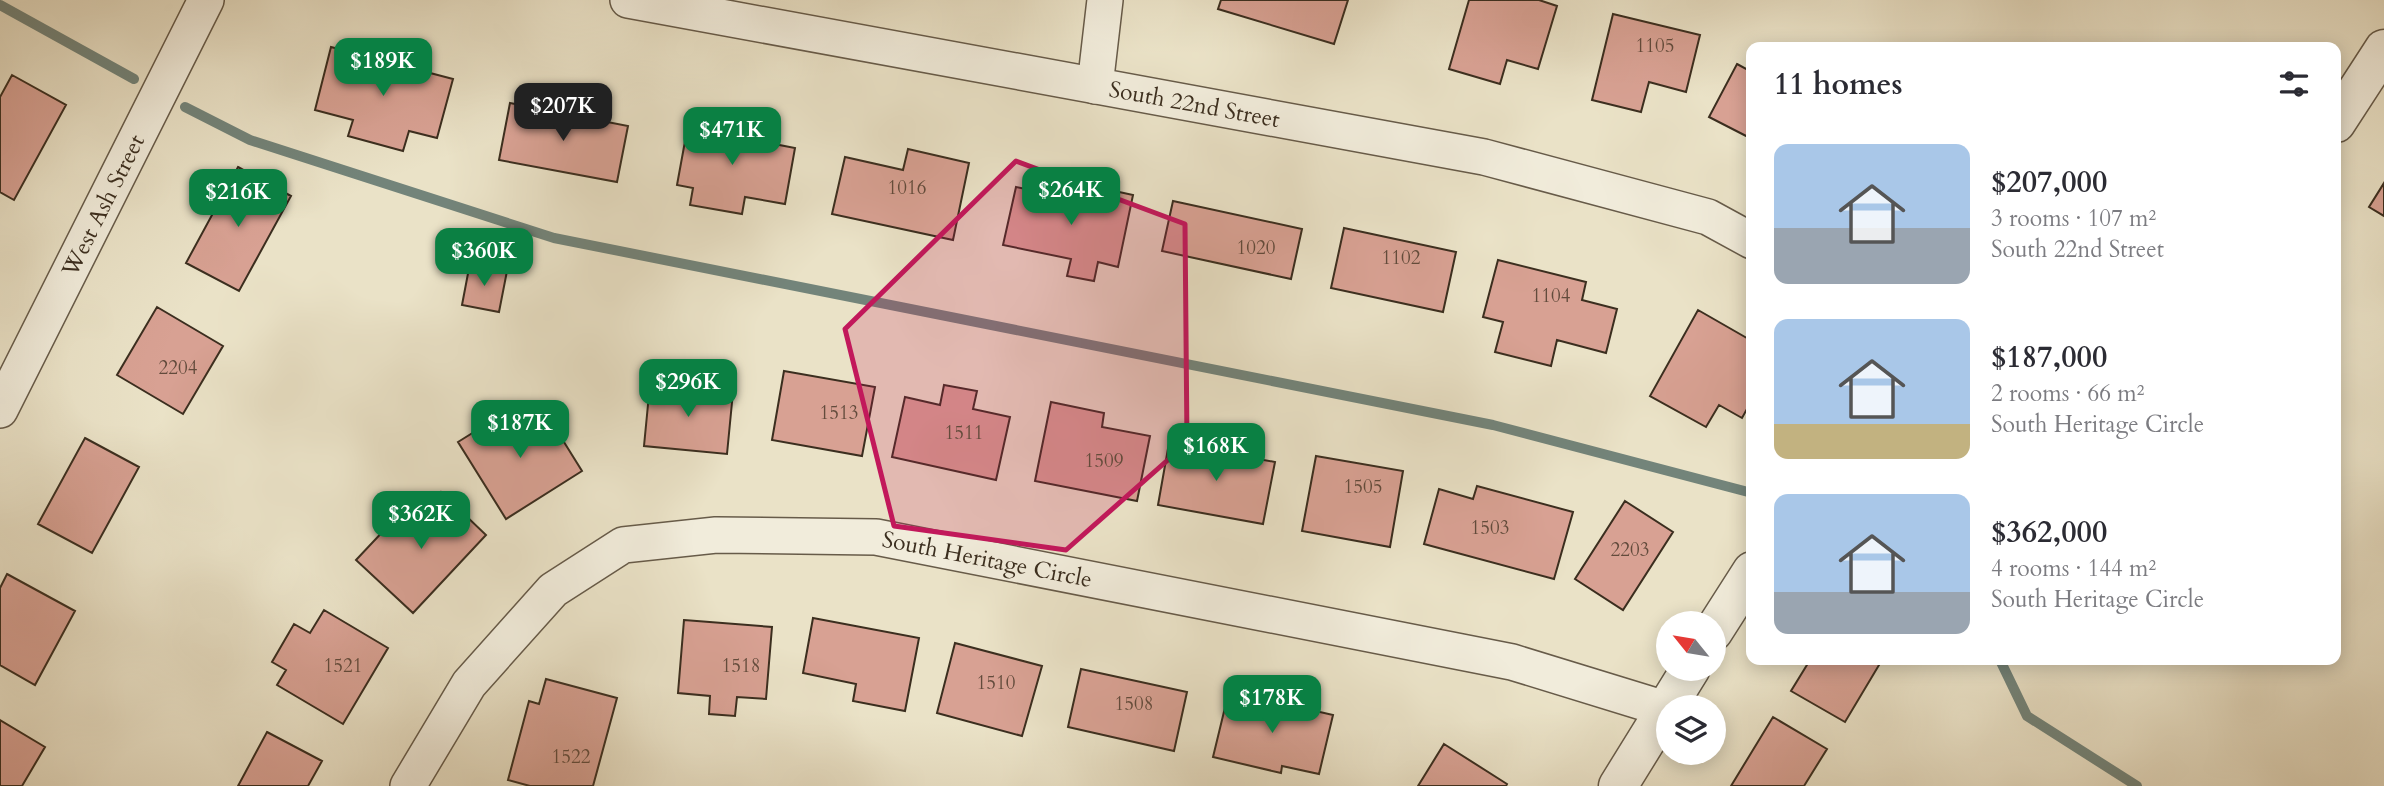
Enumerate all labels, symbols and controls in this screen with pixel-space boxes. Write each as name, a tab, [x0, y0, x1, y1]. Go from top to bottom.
house number: 1105	[1636, 33, 1674, 59]
pin: $189K	[334, 38, 432, 98]
text: $189K	[350, 45, 416, 76]
text: 11 homes	[1774, 64, 1903, 105]
icon: filters	[2275, 65, 2313, 103]
street label: South 22nd Street	[1107, 74, 1282, 135]
pin: $207K	[514, 83, 612, 143]
text: $207K	[530, 90, 596, 121]
pin: $471K	[683, 108, 781, 167]
text: $471K	[699, 114, 765, 145]
street label: West Ash Street	[54, 129, 152, 283]
text: $207,000	[1991, 162, 2107, 203]
pin: $264K	[1022, 168, 1120, 227]
pin: $216K	[189, 170, 287, 229]
icon: home	[1830, 172, 1914, 256]
text: $264K	[1038, 174, 1104, 205]
house number: 1016	[888, 175, 926, 201]
text: $216K	[205, 176, 271, 207]
text: 3 rooms · 107 m²	[1991, 203, 2156, 234]
pin: $360K	[435, 229, 533, 288]
text: South 22nd Street	[1991, 234, 2164, 265]
text: $360K	[451, 235, 517, 266]
house number: 1020	[1237, 235, 1276, 261]
house number: 1102	[1382, 245, 1421, 271]
house number: 1104	[1532, 283, 1571, 309]
text: $187,000	[1991, 337, 2107, 378]
icon: home	[1830, 347, 1914, 431]
house number: 2204	[159, 355, 198, 381]
pin: $296K	[639, 360, 737, 419]
text: $296K	[655, 366, 721, 397]
text: 2 rooms · 66 m²	[1991, 378, 2144, 409]
pin: $187K	[471, 400, 569, 460]
house number: 1513	[820, 400, 858, 426]
text: $187K	[487, 407, 553, 438]
text: South Heritage Circle	[1991, 409, 2204, 440]
house number: 1511	[945, 420, 983, 446]
pin: $168K	[1167, 424, 1265, 483]
text: $168K	[1183, 430, 1249, 461]
house number: 1509	[1085, 448, 1124, 474]
house number: 1505	[1344, 474, 1382, 500]
pin: $362K	[372, 491, 470, 551]
text: $362K	[388, 498, 454, 529]
text: $362,000	[1991, 512, 2107, 553]
house number: 1503	[1471, 515, 1509, 541]
icon: home	[1830, 522, 1914, 606]
street label: South Heritage Circle	[879, 524, 1095, 595]
house number: 2203	[1611, 537, 1649, 563]
text: 4 rooms · 144 m²	[1991, 553, 2156, 584]
text: South Heritage Circle	[1991, 584, 2204, 615]
north arrow	[1656, 611, 1726, 681]
map controls	[1656, 611, 1726, 765]
house number: 1521	[324, 653, 362, 679]
house number: 1518	[722, 653, 760, 679]
house number: 1510	[977, 670, 1016, 696]
pin: $178K	[1223, 676, 1321, 735]
text: $178K	[1239, 682, 1305, 713]
house number: 1508	[1115, 691, 1153, 717]
button: layers	[1656, 695, 1726, 765]
house number: 1522	[552, 744, 591, 770]

